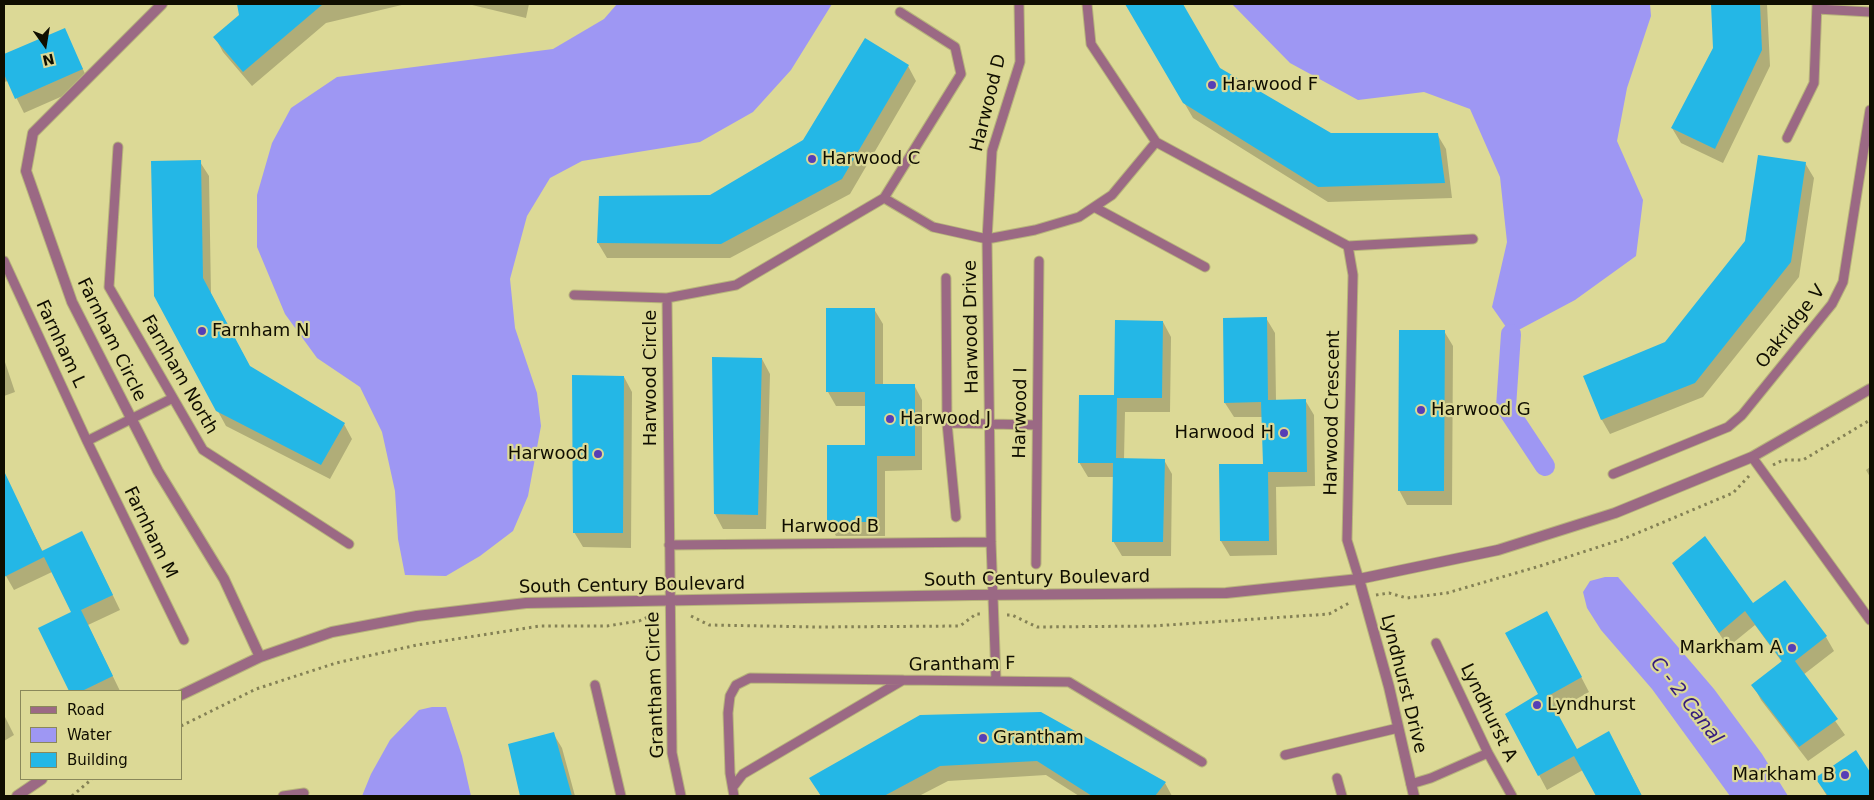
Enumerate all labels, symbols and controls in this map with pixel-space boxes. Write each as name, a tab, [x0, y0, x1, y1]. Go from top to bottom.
north arrow	[20, 20, 70, 70]
text: N	[41, 51, 56, 69]
street label: Harwood D	[966, 52, 1012, 154]
place label: Harwood F	[1222, 74, 1318, 96]
marker: Harwood F	[1206, 79, 1218, 91]
place label: Harwood C	[822, 148, 920, 170]
marker: Harwood C	[806, 153, 818, 165]
street label: Harwood Drive	[960, 260, 984, 394]
street label: Farnham Circle	[72, 275, 150, 405]
street label: Oakridge V	[1752, 281, 1830, 373]
street label: Farnham L	[30, 297, 90, 391]
street label: Harwood Circle	[640, 310, 662, 446]
street label: Farnham North	[136, 311, 222, 439]
place label: Farnham N	[212, 320, 309, 342]
marker: Farnham N	[196, 325, 208, 337]
street label: Harwood Crescent	[1321, 330, 1345, 496]
street label: Harwood I	[1009, 367, 1033, 459]
place label: Harwood G	[1431, 399, 1531, 421]
marker: Harwood G	[1415, 404, 1427, 416]
place label: Harwood J	[900, 408, 991, 430]
marker: Harwood J	[884, 413, 896, 425]
place label: Harwood H	[1175, 422, 1274, 444]
marker: Harwood H	[1278, 427, 1290, 439]
place label: Harwood	[508, 443, 588, 465]
marker: Harwood	[592, 448, 604, 460]
street label: Farnham M	[118, 484, 182, 582]
street label: Harwood B	[781, 516, 879, 538]
street label: South Century Boulevard	[924, 566, 1150, 592]
street label: South Century Boulevard	[519, 573, 745, 599]
street label: Grantham Circle	[643, 611, 669, 759]
street label: Lyndhurst Drive	[1375, 612, 1431, 756]
place label: Markham A	[1680, 637, 1782, 659]
marker: Markham A	[1786, 642, 1798, 654]
street label: Grantham F	[908, 653, 1016, 677]
water label: C - 2 Canal	[1645, 653, 1727, 749]
street label: Lyndhurst A	[1455, 660, 1521, 766]
legend	[20, 690, 182, 780]
place label: Lyndhurst	[1547, 694, 1636, 716]
marker: Lyndhurst	[1531, 699, 1543, 711]
text: Road	[67, 701, 105, 719]
text: Water	[67, 726, 111, 744]
place label: Grantham	[993, 727, 1084, 749]
marker: Grantham	[977, 732, 989, 744]
text: Building	[67, 751, 128, 769]
place label: Markham B	[1733, 764, 1835, 786]
marker: Markham B	[1839, 769, 1851, 781]

